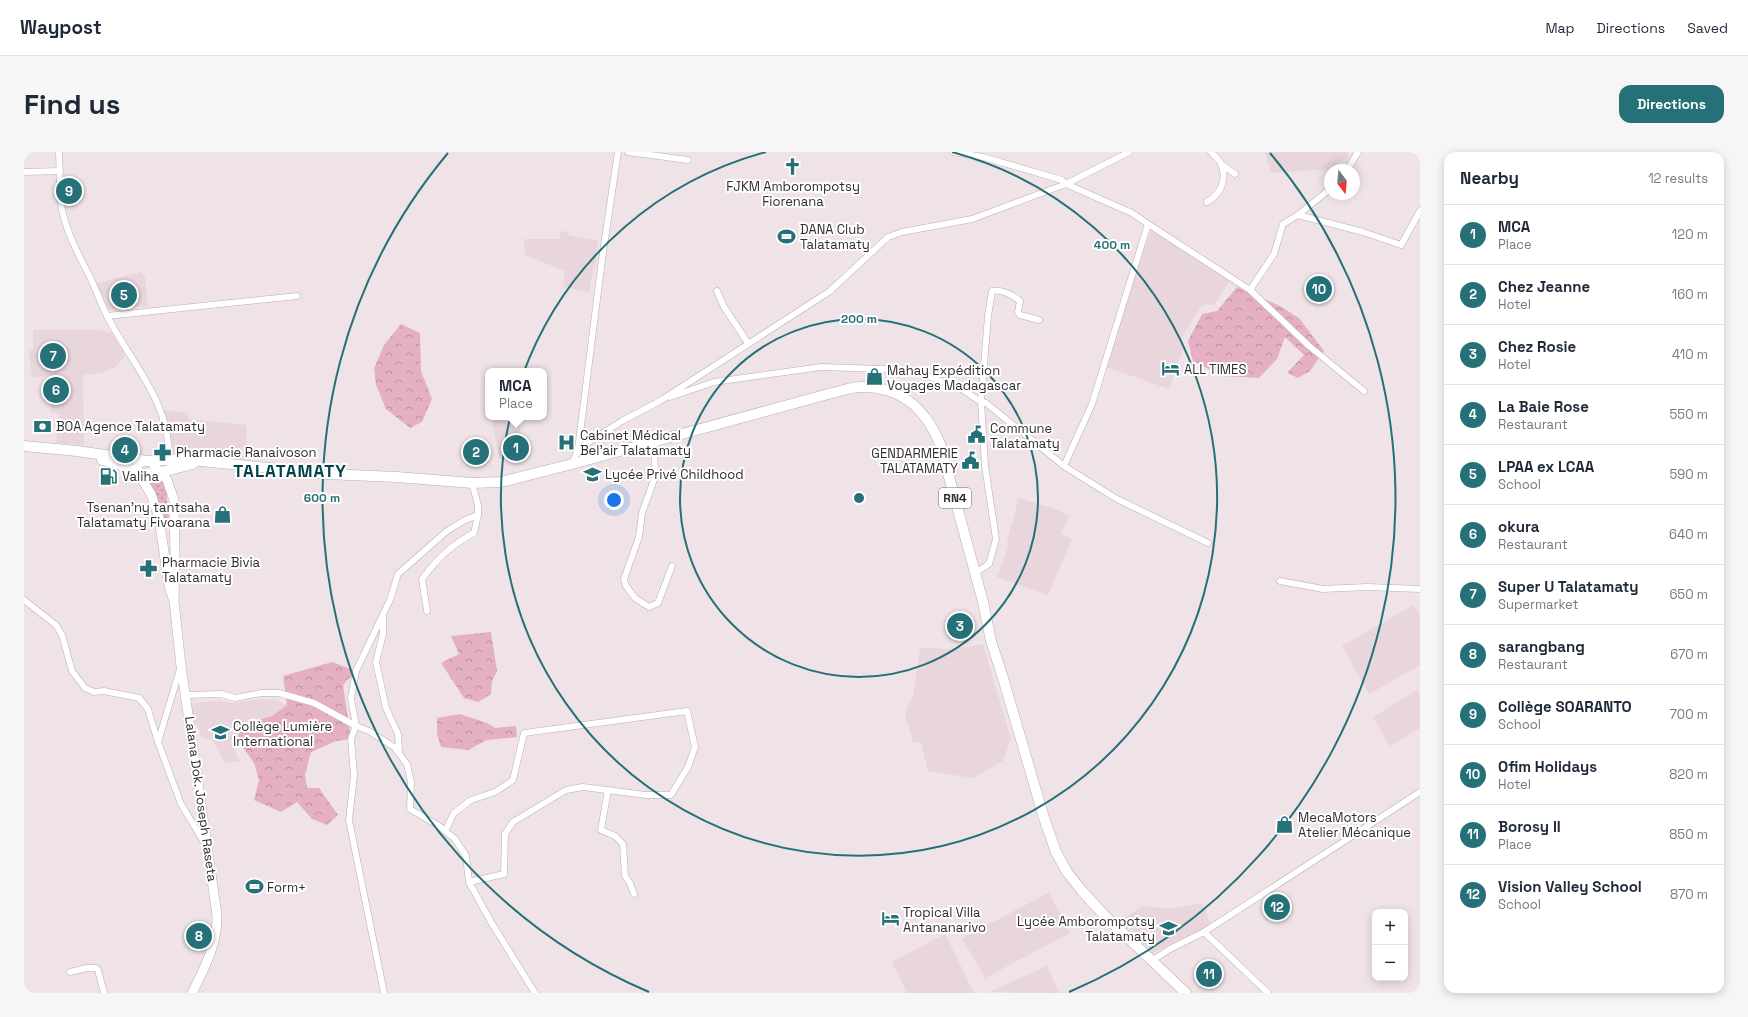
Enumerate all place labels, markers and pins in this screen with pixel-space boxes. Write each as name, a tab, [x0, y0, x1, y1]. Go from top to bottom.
church icon: FJKM Amborompotsy Fiorenana	[783, 157, 803, 177]
pin: 9	[56, 176, 82, 206]
place label: FJKM Amborompotsy Fiorenana	[726, 178, 860, 210]
place label: DANA Club Talatamaty	[800, 221, 870, 253]
sports icon: DANA Club Talatamaty	[777, 226, 797, 246]
pin: 10	[1306, 274, 1332, 304]
pin: 5	[111, 280, 137, 310]
pin: 7	[40, 341, 66, 371]
hotel icon: ALL TIMES	[1161, 359, 1181, 379]
place label: ALL TIMES	[1184, 361, 1246, 378]
place label: Mahay Expédition Voyages Madagascar	[887, 362, 1021, 394]
shop icon: Mahay Expédition Voyages Madagascar	[864, 367, 884, 387]
pin: 6	[43, 375, 69, 405]
bank icon: BOA Agence Talatamaty	[33, 416, 53, 436]
place label: BOA Agence Talatamaty	[56, 418, 205, 435]
place label: Commune Talatamaty	[990, 420, 1060, 452]
public building icon: Commune Talatamaty	[967, 425, 987, 445]
place label: Cabinet Médical Bel'air Talatamaty	[580, 427, 691, 459]
hospital icon: Cabinet Médical Bel'air Talatamaty	[557, 432, 577, 452]
pin: 1	[503, 433, 529, 463]
pin: 4	[112, 435, 138, 465]
pin: 2	[463, 437, 489, 467]
pharmacy icon: Pharmacie Ranaivoson	[153, 442, 173, 462]
place label: Pharmacie Ranaivoson	[176, 444, 317, 461]
place label: GENDARMERIE TALATAMATY	[871, 445, 958, 477]
public building icon: GENDARMERIE TALATAMATY	[961, 450, 981, 470]
school or university icon: Lycée Privé Childhood	[582, 464, 602, 484]
fuel station icon: Valiha	[99, 466, 119, 486]
place label: Lycée Privé Childhood	[605, 466, 744, 483]
place label: Valiha	[122, 468, 159, 485]
centre of rings	[852, 491, 866, 505]
place label: Tsenan'ny tantsaha Talatamaty Fivoarana	[77, 499, 211, 531]
shop icon: Tsenan'ny tantsaha Talatamaty Fivoarana	[213, 504, 233, 524]
place label: Pharmacie Bivia Talatamaty	[162, 554, 261, 586]
pharmacy icon: Pharmacie Bivia Talatamaty	[139, 559, 159, 579]
pin: 3	[947, 611, 973, 641]
place label: Collège Lumière International	[233, 718, 332, 750]
school or university icon: Collège Lumière International	[210, 723, 230, 743]
place label: MecaMotors Atelier Mécanique	[1298, 809, 1411, 841]
shop icon: MecaMotors Atelier Mécanique	[1275, 814, 1295, 834]
sports icon: Form+	[244, 877, 264, 897]
place label: Form+	[267, 879, 306, 896]
pin: 12	[1264, 892, 1290, 922]
place label: Tropical Villa Antananarivo	[903, 904, 986, 936]
hotel icon: Tropical Villa Antananarivo	[880, 909, 900, 929]
place label: Lycée Amborompotsy Talatamaty	[1017, 913, 1155, 945]
school or university icon: Lycée Amborompotsy Talatamaty	[1158, 918, 1178, 938]
pin: 8	[186, 921, 212, 951]
pin: 11	[1196, 959, 1222, 989]

